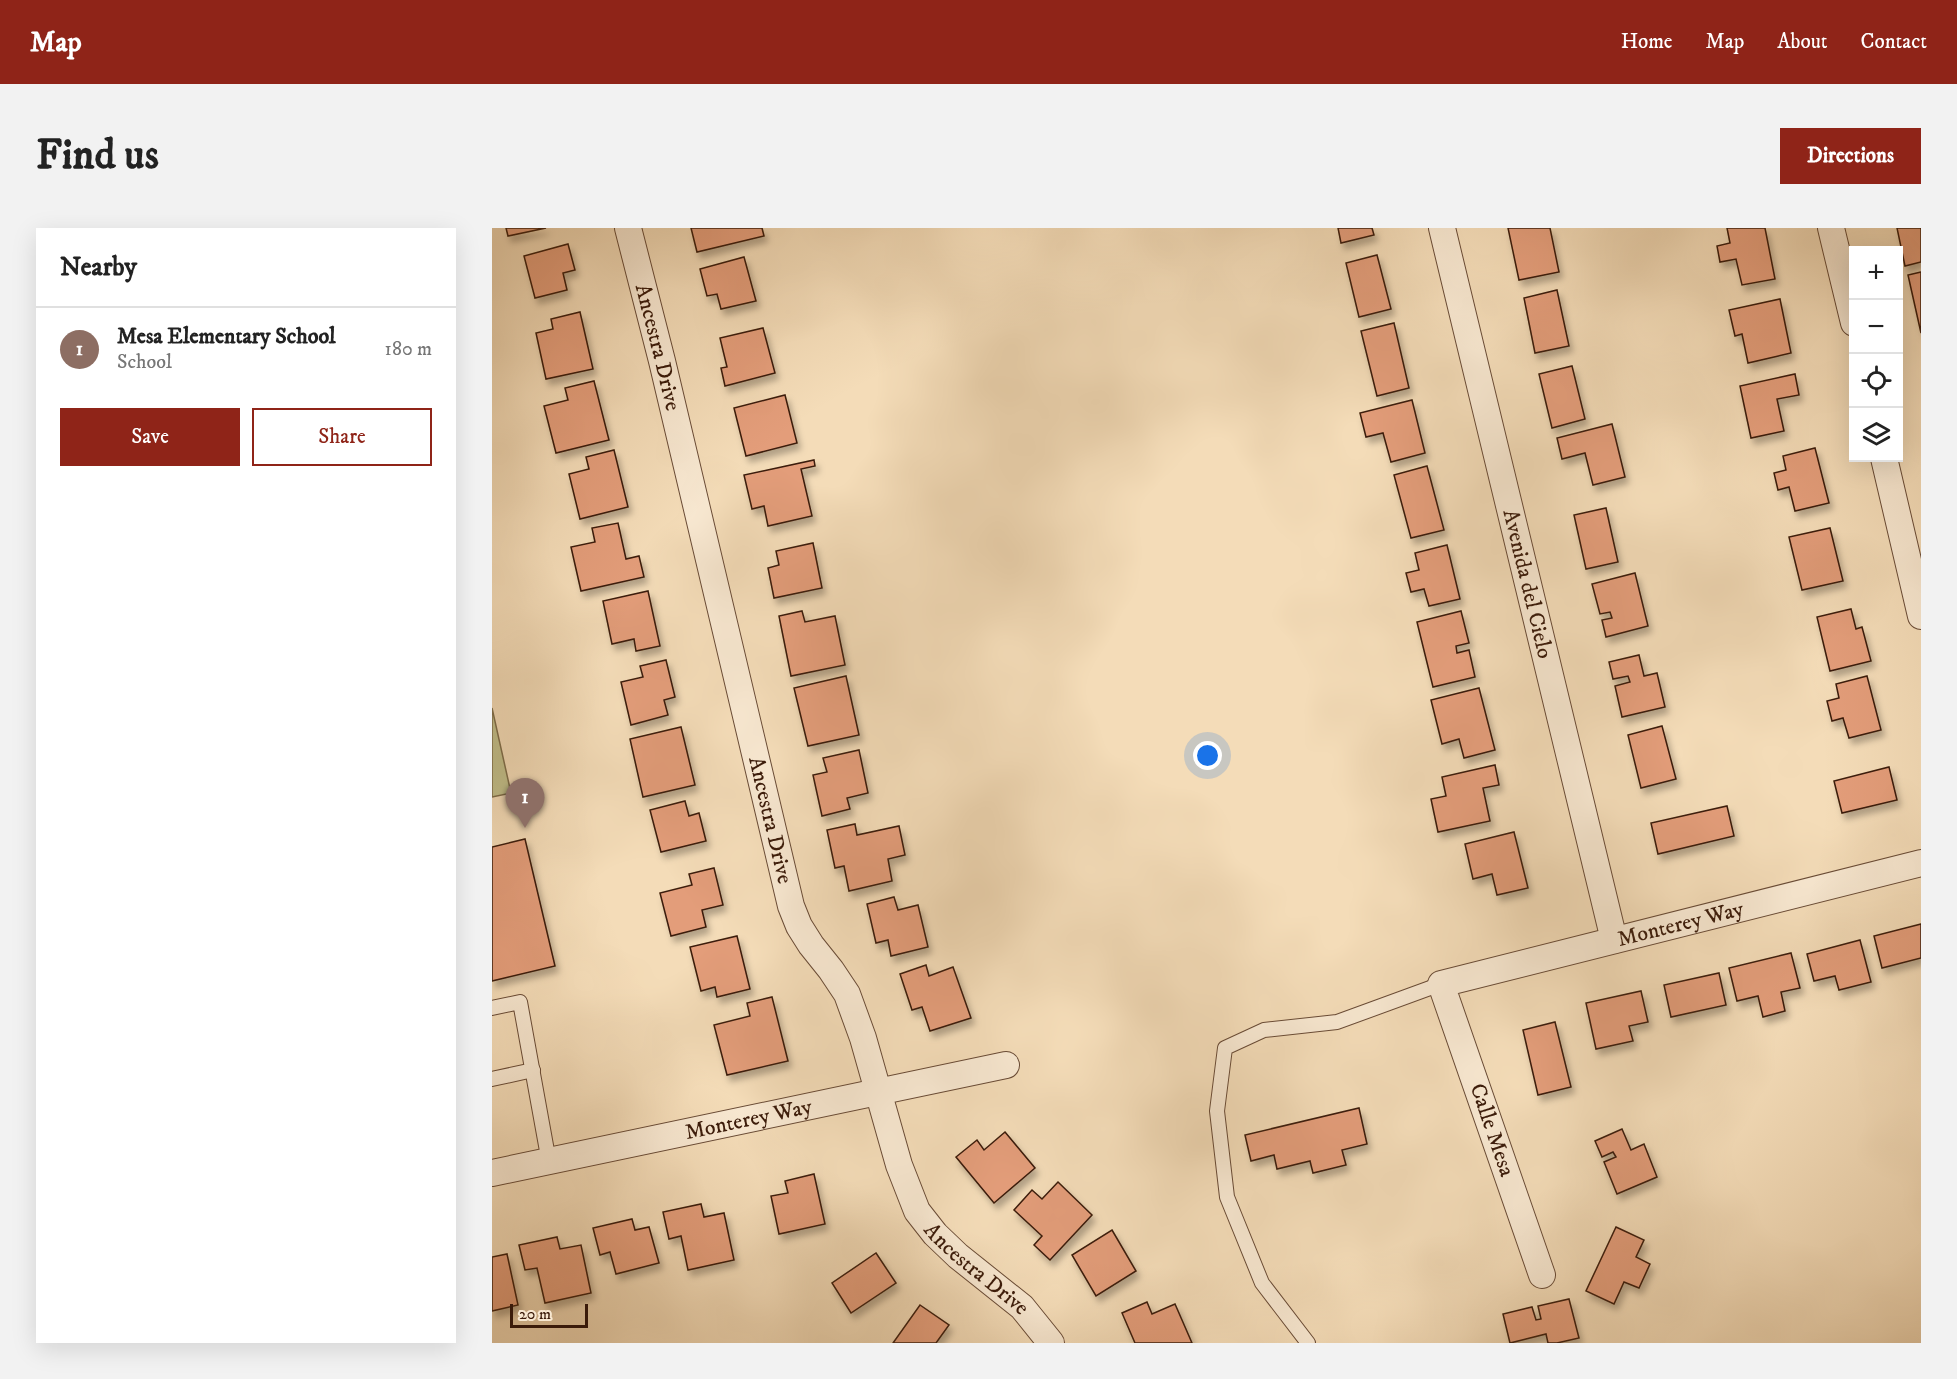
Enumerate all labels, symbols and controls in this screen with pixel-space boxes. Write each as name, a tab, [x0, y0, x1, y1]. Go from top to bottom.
text: Map	[30, 25, 82, 60]
text: Home	[1621, 29, 1673, 55]
text: Map	[1706, 29, 1744, 55]
text: About	[1777, 29, 1828, 55]
text: Contact	[1861, 29, 1927, 55]
button: Directions	[1780, 128, 1921, 184]
text: Find us	[36, 130, 159, 182]
map controls	[1849, 246, 1903, 462]
button: +	[1849, 246, 1903, 300]
text: Nearby	[60, 251, 137, 284]
street label: Ancestra Drive	[629, 281, 687, 413]
button: −	[1849, 300, 1903, 354]
text: Mesa Elementary School	[117, 323, 336, 350]
text: 1	[76, 337, 83, 362]
text: 180 m	[385, 337, 432, 362]
text: School	[117, 350, 172, 375]
button: locate	[1849, 354, 1903, 408]
button: Save	[60, 408, 240, 466]
button: Share	[252, 408, 432, 466]
button: layers	[1849, 408, 1903, 462]
street label: Avenida del Cielo	[1497, 506, 1559, 661]
your location	[1193, 741, 1222, 770]
street label: Ancestra Drive	[743, 754, 799, 886]
pin: 1	[506, 778, 544, 828]
street label: Monterey Way	[1615, 895, 1747, 952]
street label: Calle Mesa	[1464, 1080, 1521, 1181]
street label: Monterey Way	[682, 1093, 815, 1146]
street label: Ancestra Drive	[918, 1217, 1036, 1320]
scale bar	[510, 1301, 588, 1328]
text: 20 m	[519, 1304, 551, 1324]

